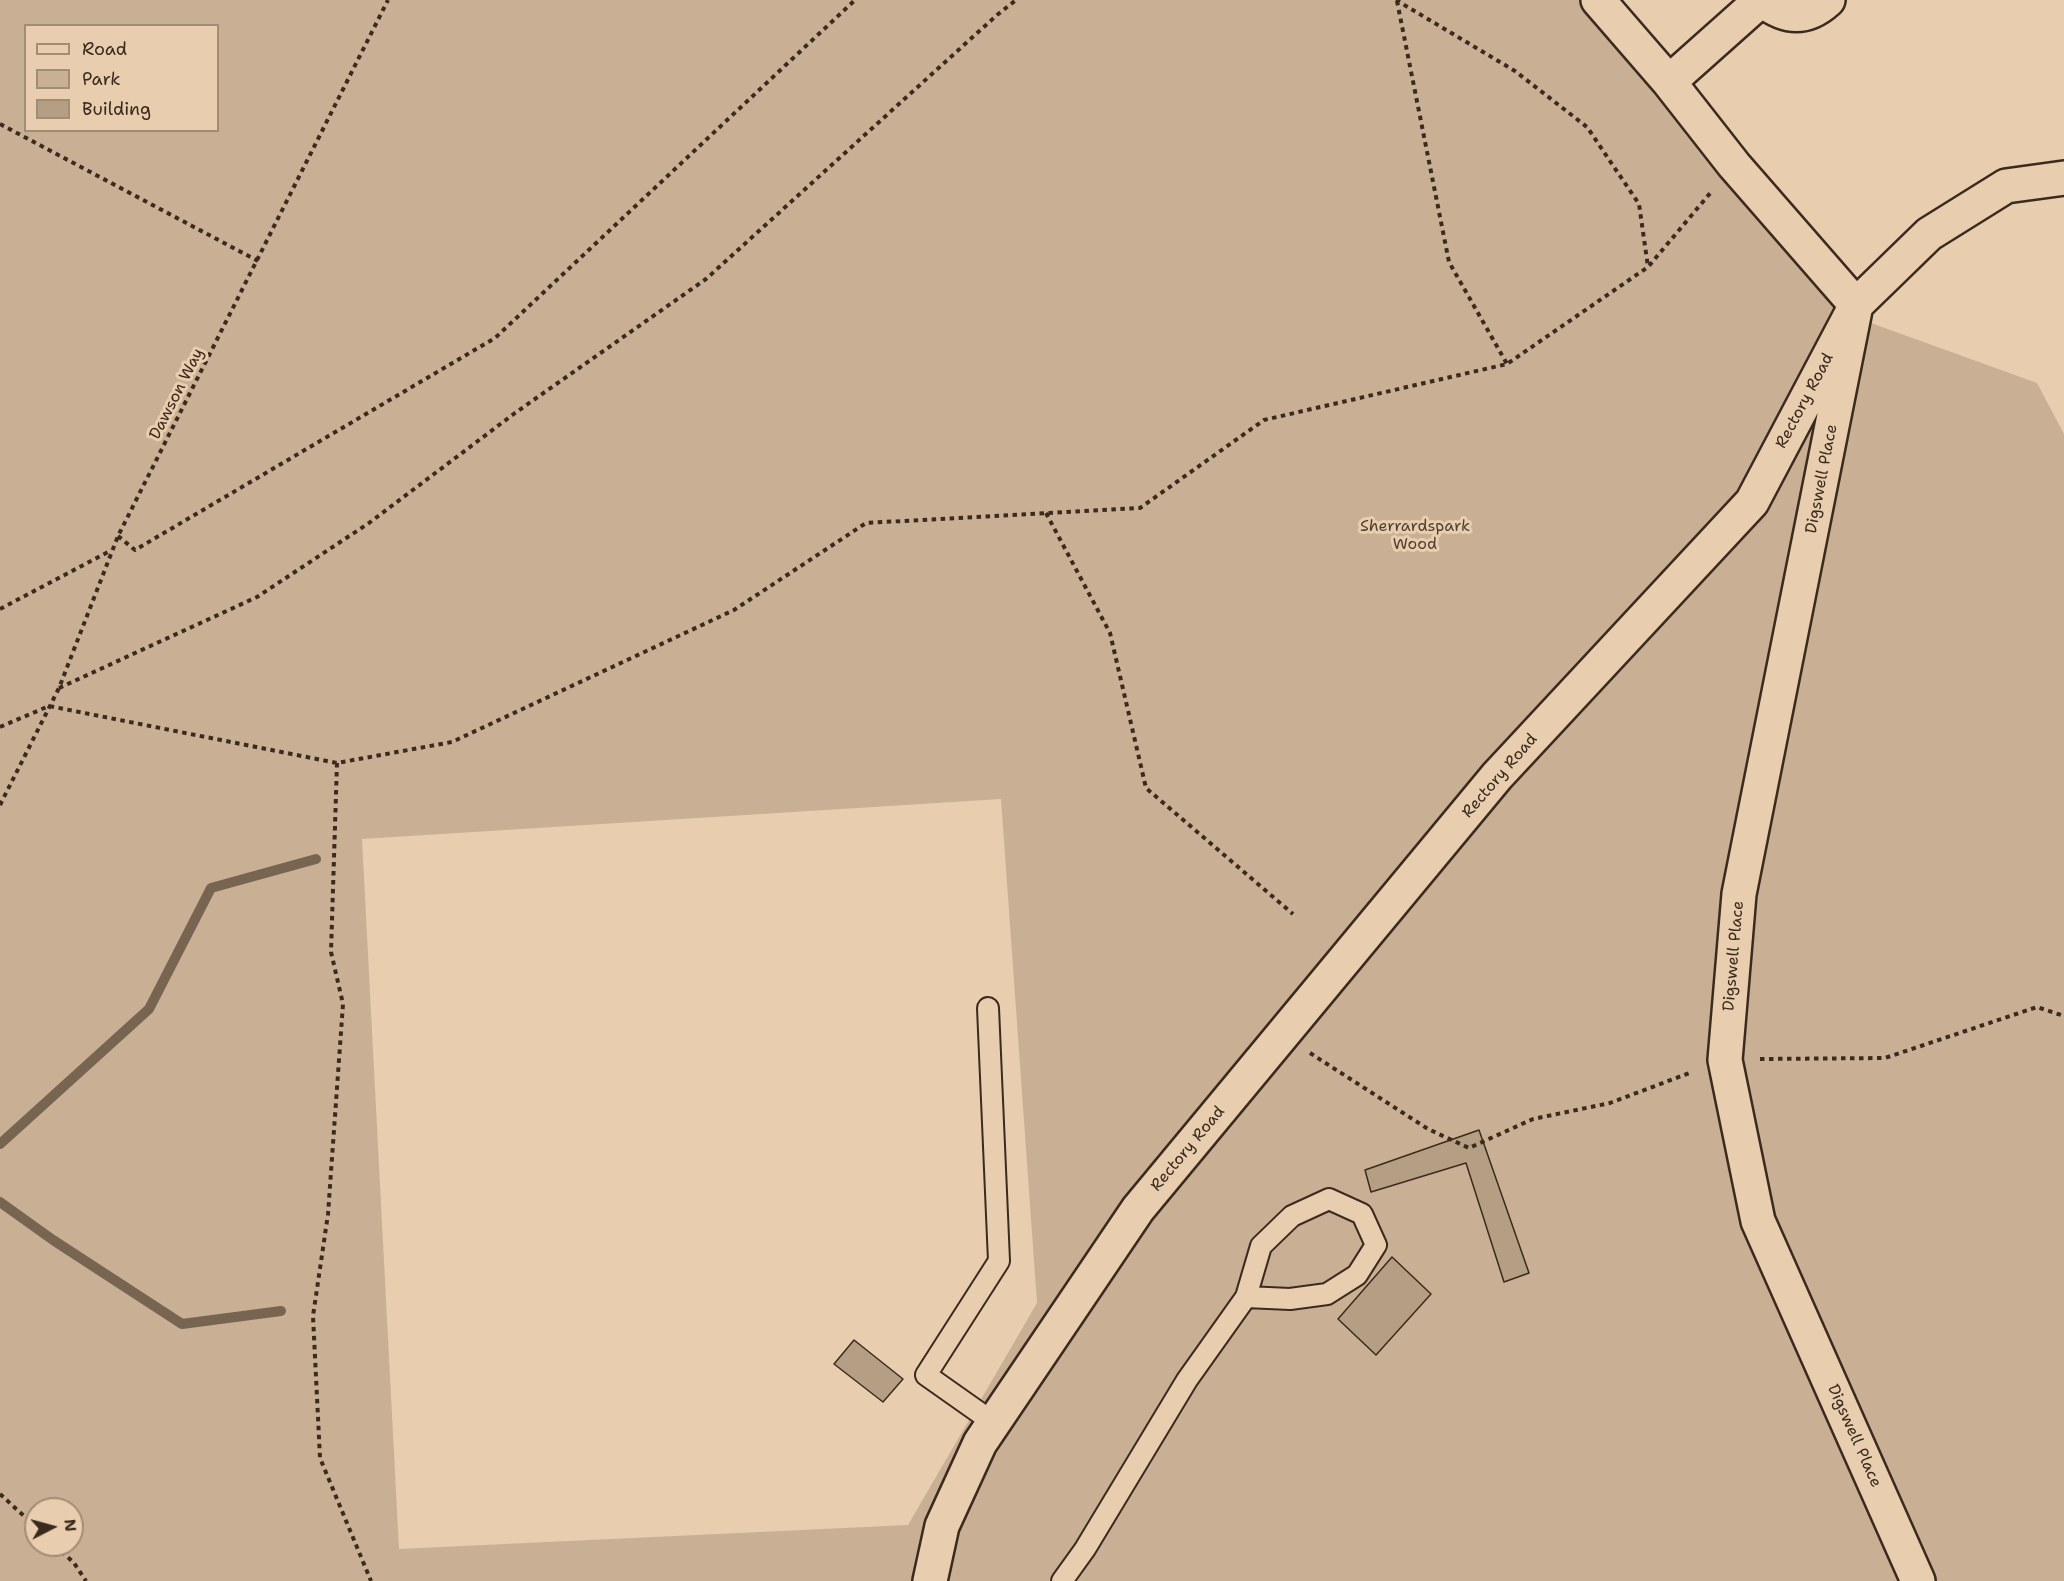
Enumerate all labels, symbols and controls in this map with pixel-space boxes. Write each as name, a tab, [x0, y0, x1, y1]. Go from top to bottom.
legend	[24, 24, 219, 132]
text: Road	[82, 37, 127, 61]
text: Park	[82, 67, 121, 91]
text: Building	[82, 97, 151, 121]
street label: Dawson Way	[146, 345, 208, 443]
street label: Rectory Road	[1772, 350, 1838, 452]
street label: Digswell Place	[1802, 423, 1842, 535]
park label: Sherrardspark Wood	[1360, 517, 1470, 555]
street label: Rectory Road	[1458, 730, 1542, 822]
street label: Digswell Place	[1720, 900, 1748, 1012]
street label: Rectory Road	[1147, 1103, 1229, 1195]
street label: Digswell Place	[1823, 1382, 1885, 1490]
north arrow	[24, 1497, 84, 1557]
text: N	[59, 1518, 82, 1533]

